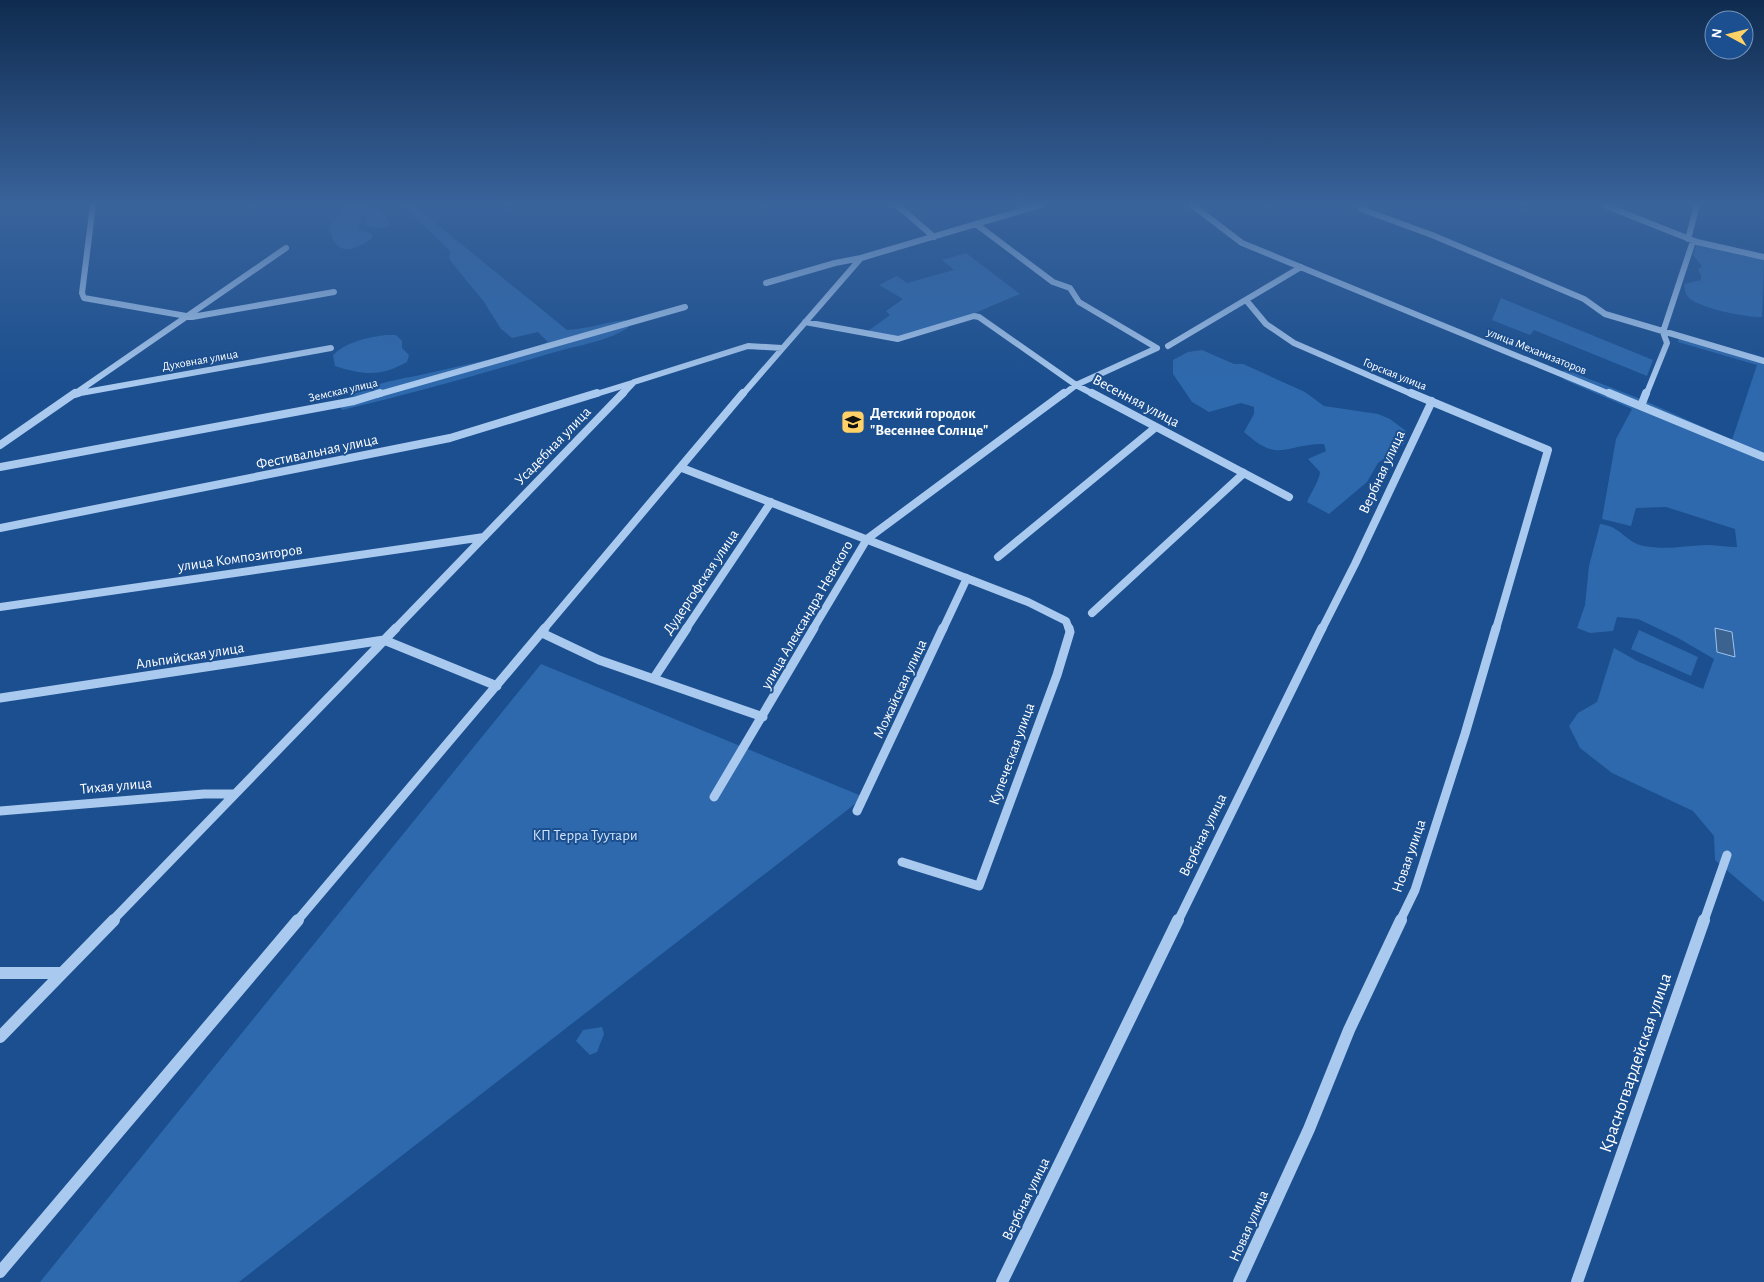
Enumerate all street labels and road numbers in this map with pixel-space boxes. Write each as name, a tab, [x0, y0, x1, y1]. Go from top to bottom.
street label: улица Механизаторов	[1484, 325, 1589, 378]
street label: Духовная улица	[161, 347, 240, 374]
street label: Горская улица	[1361, 356, 1429, 393]
street label: Весенняя улица	[1090, 372, 1182, 430]
street label: Земская улица	[307, 376, 379, 405]
street label: Усадебная улица	[512, 404, 594, 488]
street label: Вербная улица	[1356, 428, 1408, 516]
street label: Фестивальная улица	[255, 432, 379, 472]
street label: Дудергофская улица	[660, 527, 742, 637]
street label: улица Александра Невского	[758, 538, 856, 693]
street label: улица Композиторов	[176, 542, 303, 574]
street label: Можайская улица	[870, 637, 930, 741]
street label: Альпийская улица	[135, 640, 245, 672]
street label: Купеческая улица	[987, 701, 1038, 807]
street label: Тихая улица	[79, 775, 153, 797]
street label: Вербная улица	[1177, 791, 1230, 879]
street label: Новая улица	[1389, 817, 1429, 895]
street label: Красногвардейская улица	[1597, 971, 1675, 1155]
street label: Вербная улица	[1000, 1155, 1053, 1243]
street label: Новая улица	[1227, 1188, 1271, 1264]

